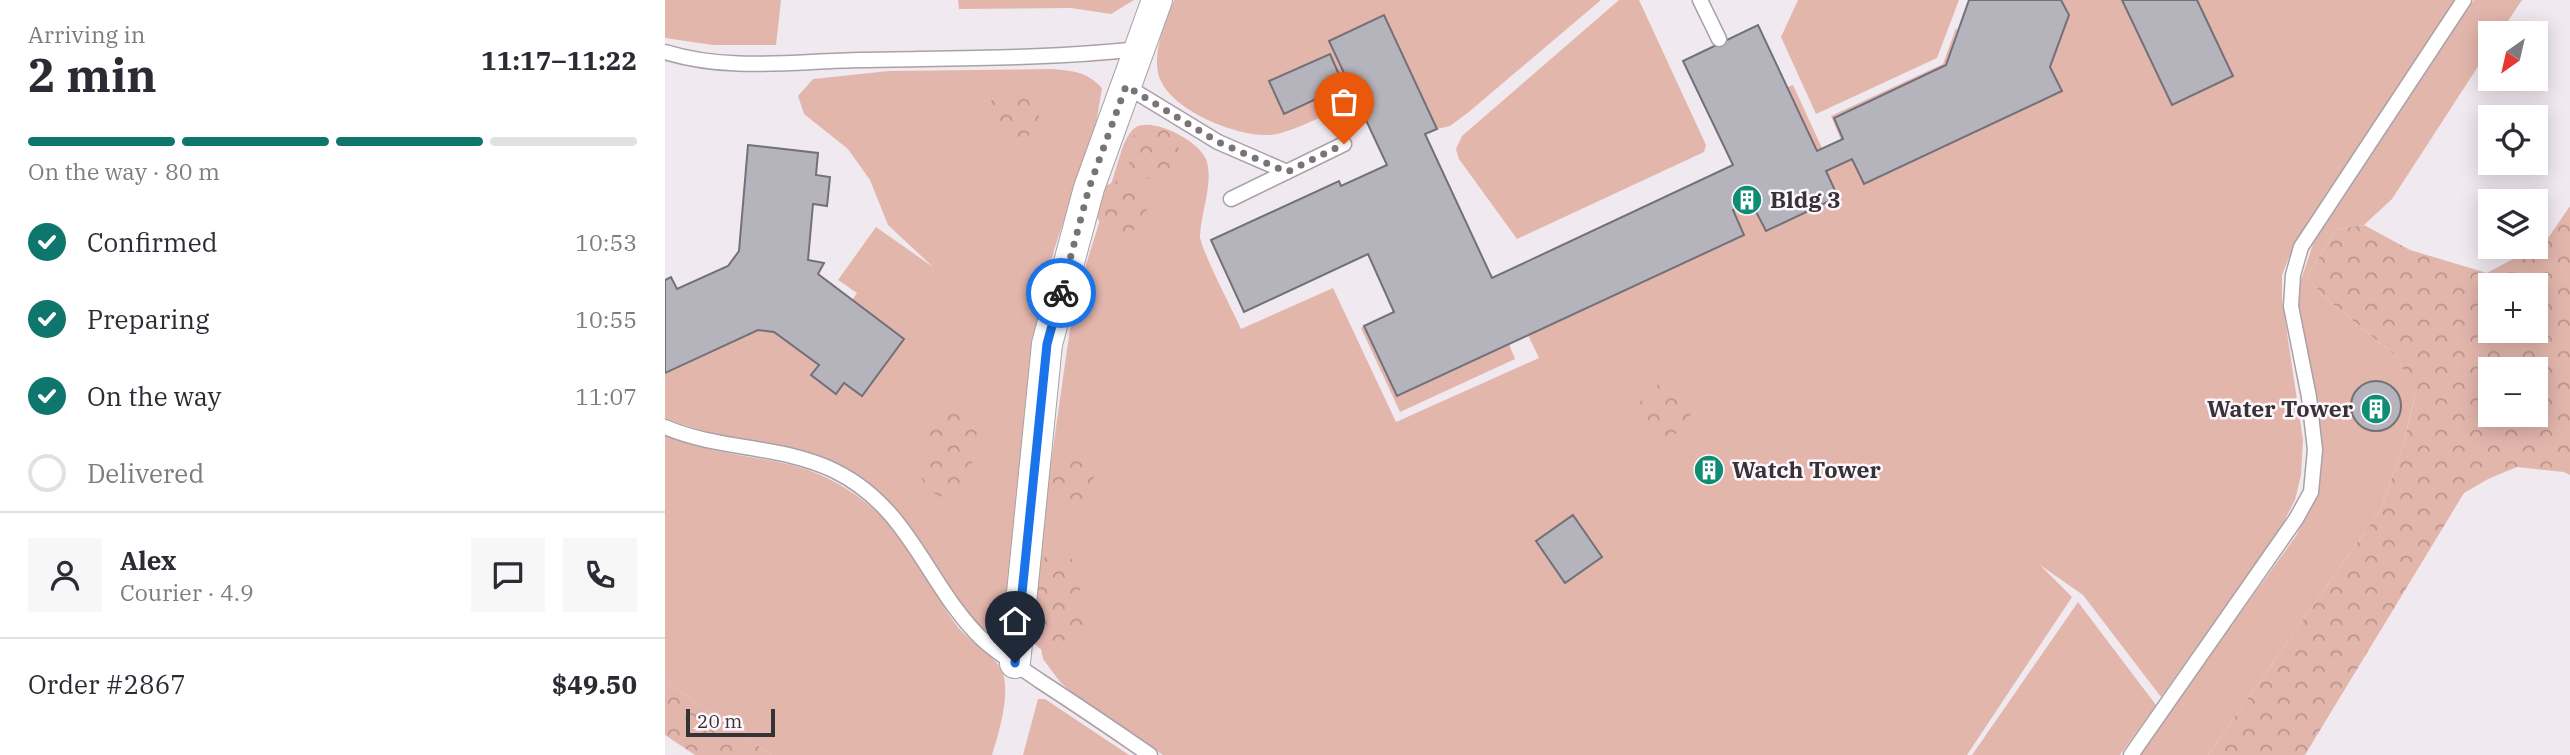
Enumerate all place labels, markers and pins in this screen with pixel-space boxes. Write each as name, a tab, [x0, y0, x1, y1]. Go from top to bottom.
pin	[1314, 72, 1374, 144]
building icon: Bldg 3	[1730, 183, 1764, 217]
place label: Bldg 3	[1770, 184, 1841, 214]
building icon: Water Tower	[2359, 392, 2393, 426]
place label: Water Tower	[2207, 393, 2354, 423]
building icon: Watch Tower	[1692, 453, 1726, 487]
place label: Watch Tower	[1732, 454, 1882, 484]
pin	[985, 591, 1045, 663]

